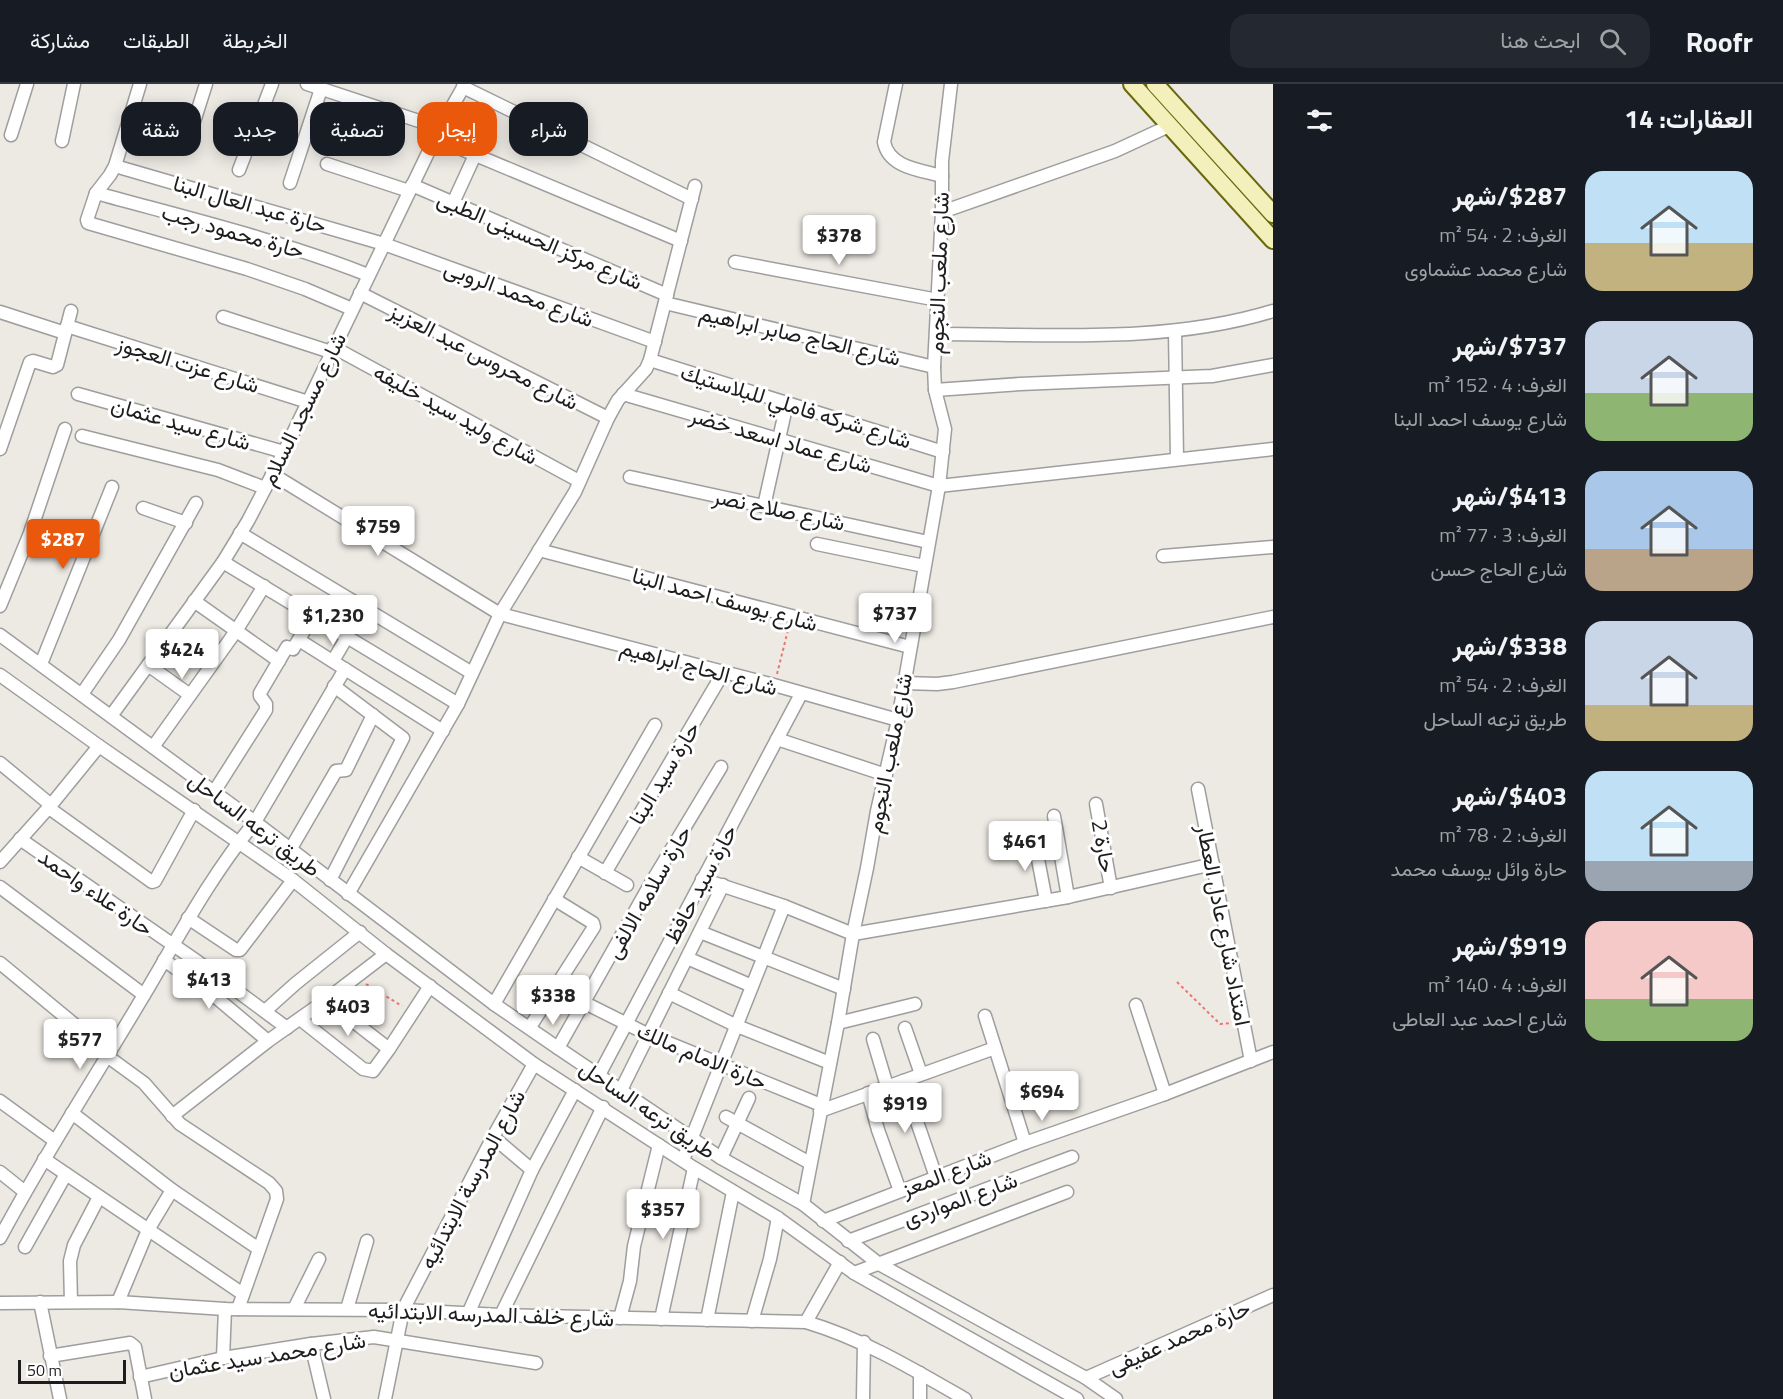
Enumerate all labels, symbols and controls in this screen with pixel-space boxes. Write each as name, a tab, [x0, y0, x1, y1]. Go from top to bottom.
search box	[1230, 14, 1650, 68]
text: Roofr	[1686, 20, 1753, 63]
text: ابحث هنا	[1500, 23, 1581, 57]
text: مشاركة	[30, 24, 90, 56]
text: الطبقات	[123, 24, 190, 56]
text: الخريطة	[223, 24, 288, 56]
icon: search	[1596, 25, 1629, 58]
text: العقارات: 14	[1624, 99, 1753, 138]
chip: شقة	[121, 102, 201, 156]
chip: جديد	[213, 102, 298, 156]
chip: تصفية	[310, 102, 405, 156]
chip: إيجار	[417, 102, 497, 156]
chip: شراء	[509, 102, 588, 156]
icon: filters	[1303, 104, 1336, 137]
street label: حارة عبد العال البنا	[169, 166, 331, 242]
text: $287/شهر	[1453, 176, 1567, 215]
street label: شارع مركز الحسينى الطبى	[432, 181, 648, 299]
street label: شارع ملعب النجوم	[918, 191, 958, 355]
street label: حارة محمود رجب	[158, 194, 308, 268]
icon: home	[1633, 195, 1705, 267]
pin: $378	[803, 215, 875, 266]
text: $378	[817, 219, 861, 250]
text: الغرف: 2 · 54 m²	[1439, 219, 1567, 250]
street label: شارع محمد الروبى	[439, 250, 599, 336]
text: شارع محمد عشماوى	[1405, 253, 1567, 284]
street label: شارع محروس عبد العزيز	[382, 293, 585, 419]
street label: شارع الحاج صابر ابراهيم	[696, 295, 904, 375]
street label: شارع عزت العجوز	[111, 326, 264, 402]
street label: شارع مسجد السلام	[251, 326, 355, 492]
text: $737/شهر	[1453, 326, 1567, 365]
icon: home	[1633, 345, 1705, 417]
street label: شارع وليد سيد خليفه	[367, 355, 545, 473]
street label: شارع شركه فاملي للبلاستيك	[676, 355, 916, 459]
text: الغرف: 4 · 152 m²	[1428, 369, 1567, 400]
street label: شارع سيد عثمان	[107, 387, 255, 459]
street label: شارع عماد اسعد خضر	[685, 397, 876, 482]
text: شارع يوسف احمد البنا	[1394, 403, 1567, 434]
text: $413/شهر	[1453, 476, 1567, 515]
street label: شارع صلاح نصر	[709, 478, 848, 540]
icon: home	[1633, 495, 1705, 567]
pin: $759	[342, 506, 414, 557]
text: $759	[356, 510, 400, 541]
pin: $287	[27, 519, 99, 570]
text: الغرف: 3 · 77 m²	[1439, 519, 1567, 550]
text: $287	[41, 523, 85, 554]
text: شارع الحاج حسن	[1431, 553, 1567, 584]
street label: شارع يوسف احمد البنا	[628, 558, 822, 640]
pin: $737	[859, 593, 931, 644]
pin: $1,230	[284, 595, 382, 646]
text: $737	[873, 597, 917, 628]
text: $1,230	[302, 599, 364, 630]
text: $338/شهر	[1453, 626, 1567, 665]
pin: $424	[146, 629, 218, 680]
street label: شارع الحاج ابراهيم	[616, 630, 782, 704]
text: $424	[160, 633, 204, 664]
icon: home	[1633, 645, 1705, 717]
text: الغرف: 2 · 54 m²	[1439, 669, 1567, 700]
street label: شارع ملعب النجوم	[857, 670, 921, 836]
text: طريق ترعه الساحل	[1423, 703, 1567, 734]
street label: حارة سيد البنا	[620, 715, 708, 831]
street label: طريق ترعه الساحل	[182, 763, 328, 885]
text: $403/شهر	[1453, 776, 1567, 815]
icon: home	[1633, 795, 1705, 867]
street label: حارة 2	[1083, 817, 1125, 875]
street label: حارة سيد حافظ	[654, 818, 746, 950]
street label: حارة سلامه الالفى	[596, 819, 700, 965]
text: الغرف: 2 · 78 m²	[1439, 819, 1567, 850]
street label: امتداد شارع عادل العطار	[1188, 820, 1260, 1029]
pin: $461	[989, 821, 1061, 872]
text: $461	[1003, 825, 1047, 856]
street label: حارة علاء واحمد	[31, 840, 161, 944]
text: حارة وائل يوسف محمد	[1391, 853, 1567, 884]
text: $919/شهر	[1453, 926, 1567, 965]
icon: home	[1633, 945, 1705, 1017]
pin: $413	[173, 959, 245, 1010]
text: $413	[187, 963, 231, 994]
text: الغرف: 4 · 140 m²	[1428, 969, 1567, 1000]
pin: $338	[517, 975, 589, 1026]
text: $338	[531, 979, 575, 1010]
pin: $403	[312, 986, 384, 1037]
text: $403	[326, 990, 370, 1021]
text: شارع احمد عبد العاطى	[1392, 1003, 1567, 1034]
street label: حارة الامام مالك	[632, 1013, 772, 1099]
pin: $577	[44, 1019, 116, 1070]
text: $577	[58, 1023, 102, 1054]
street label: طريق ترعه الساحل	[573, 1051, 723, 1167]
pin: $694	[1006, 1071, 1078, 1122]
text: $694	[1020, 1075, 1064, 1106]
street label: شارع المدرسة الابتدائيه	[410, 1083, 534, 1275]
pin: $919	[869, 1083, 941, 1134]
text: $919	[883, 1087, 927, 1118]
street label: شارع المعز	[895, 1140, 996, 1206]
street label: شارع المواردى	[898, 1163, 1022, 1235]
pin: $357	[627, 1189, 699, 1240]
text: $357	[641, 1193, 685, 1224]
street label: حارة محمد عفيفى	[1102, 1290, 1256, 1384]
street label: شارع خلف المدرسه الابتدائيه	[367, 1293, 615, 1335]
street label: شارع محمد سيد عثمان	[166, 1323, 368, 1387]
scale bar	[18, 1357, 126, 1384]
text: 50 m	[27, 1358, 62, 1382]

